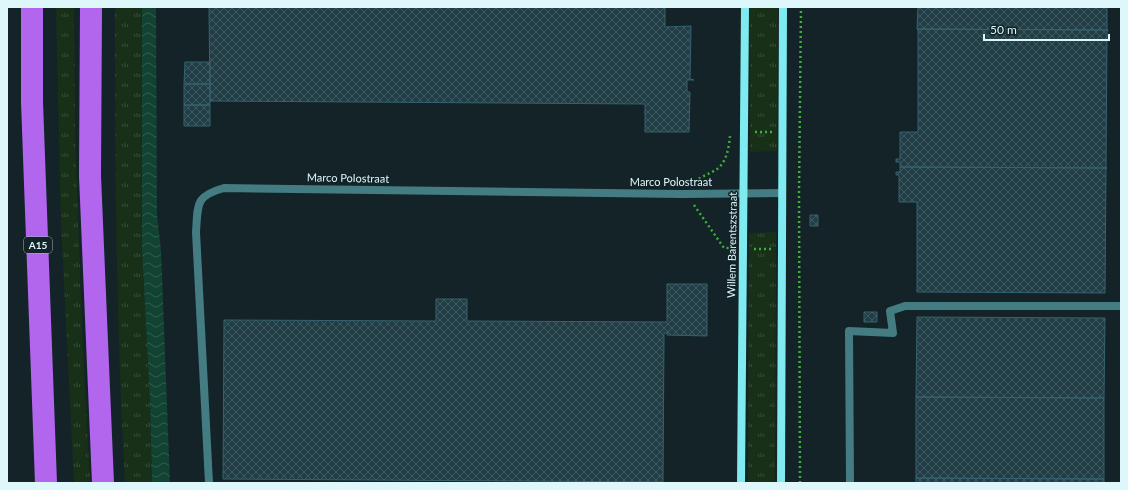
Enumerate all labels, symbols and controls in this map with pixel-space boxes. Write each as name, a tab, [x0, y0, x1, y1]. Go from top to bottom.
scale bar	[984, 16, 1109, 42]
text: 50 m	[990, 22, 1017, 37]
street label: Marco Polostraat	[307, 170, 389, 185]
street label: Marco Polostraat	[630, 175, 712, 188]
street label: Willem Barentszstraat	[724, 192, 739, 298]
road number: A15	[24, 237, 52, 253]

